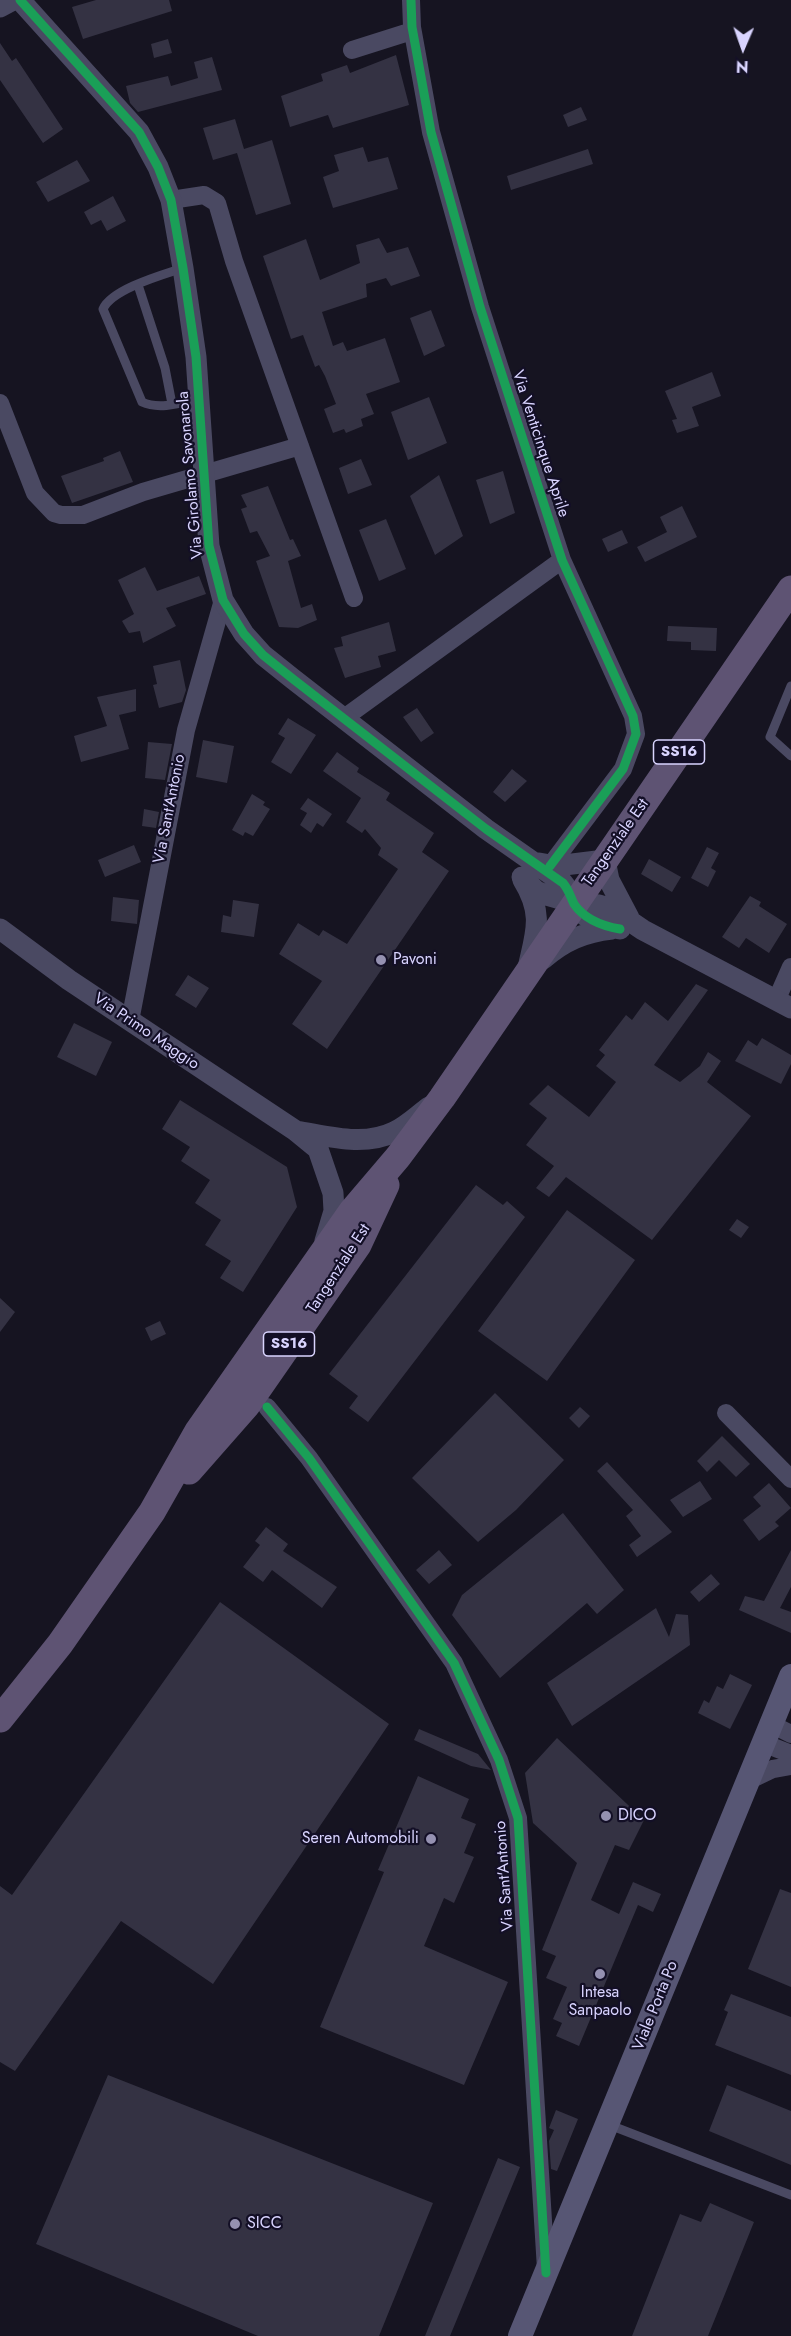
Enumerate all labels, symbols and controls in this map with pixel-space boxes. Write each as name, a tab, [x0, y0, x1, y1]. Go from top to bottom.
north arrow	[713, 18, 773, 78]
text: N	[736, 55, 749, 78]
street label: Via Venticinque Aprile	[507, 368, 573, 520]
street label: Via Girolamo Savonarola	[174, 390, 208, 560]
road number: SS16	[654, 740, 704, 764]
street label: Via Sant'Antonio	[150, 753, 190, 865]
street label: Tangenziale Est	[579, 795, 653, 891]
place label: Pavoni	[393, 950, 437, 970]
marker: Pavoni	[374, 953, 388, 967]
street label: Via Primo Maggio	[90, 990, 202, 1074]
street label: Tangenziale Est	[303, 1221, 375, 1317]
road number: SS16	[264, 1332, 314, 1356]
place label: DICO	[618, 1806, 656, 1826]
marker: DICO	[599, 1809, 613, 1823]
street label: Via Sant'Antonio	[492, 1820, 518, 1932]
place label: Seren Automobili	[302, 1829, 419, 1849]
marker: Seren Automobili	[424, 1832, 438, 1846]
street label: Viale Porta Po	[629, 1958, 683, 2054]
marker: Intesa Sanpaolo	[593, 1967, 607, 1981]
place label: Intesa Sanpaolo	[569, 1983, 631, 2021]
place label: SICC	[247, 2214, 282, 2234]
marker: SICC	[228, 2217, 242, 2231]

